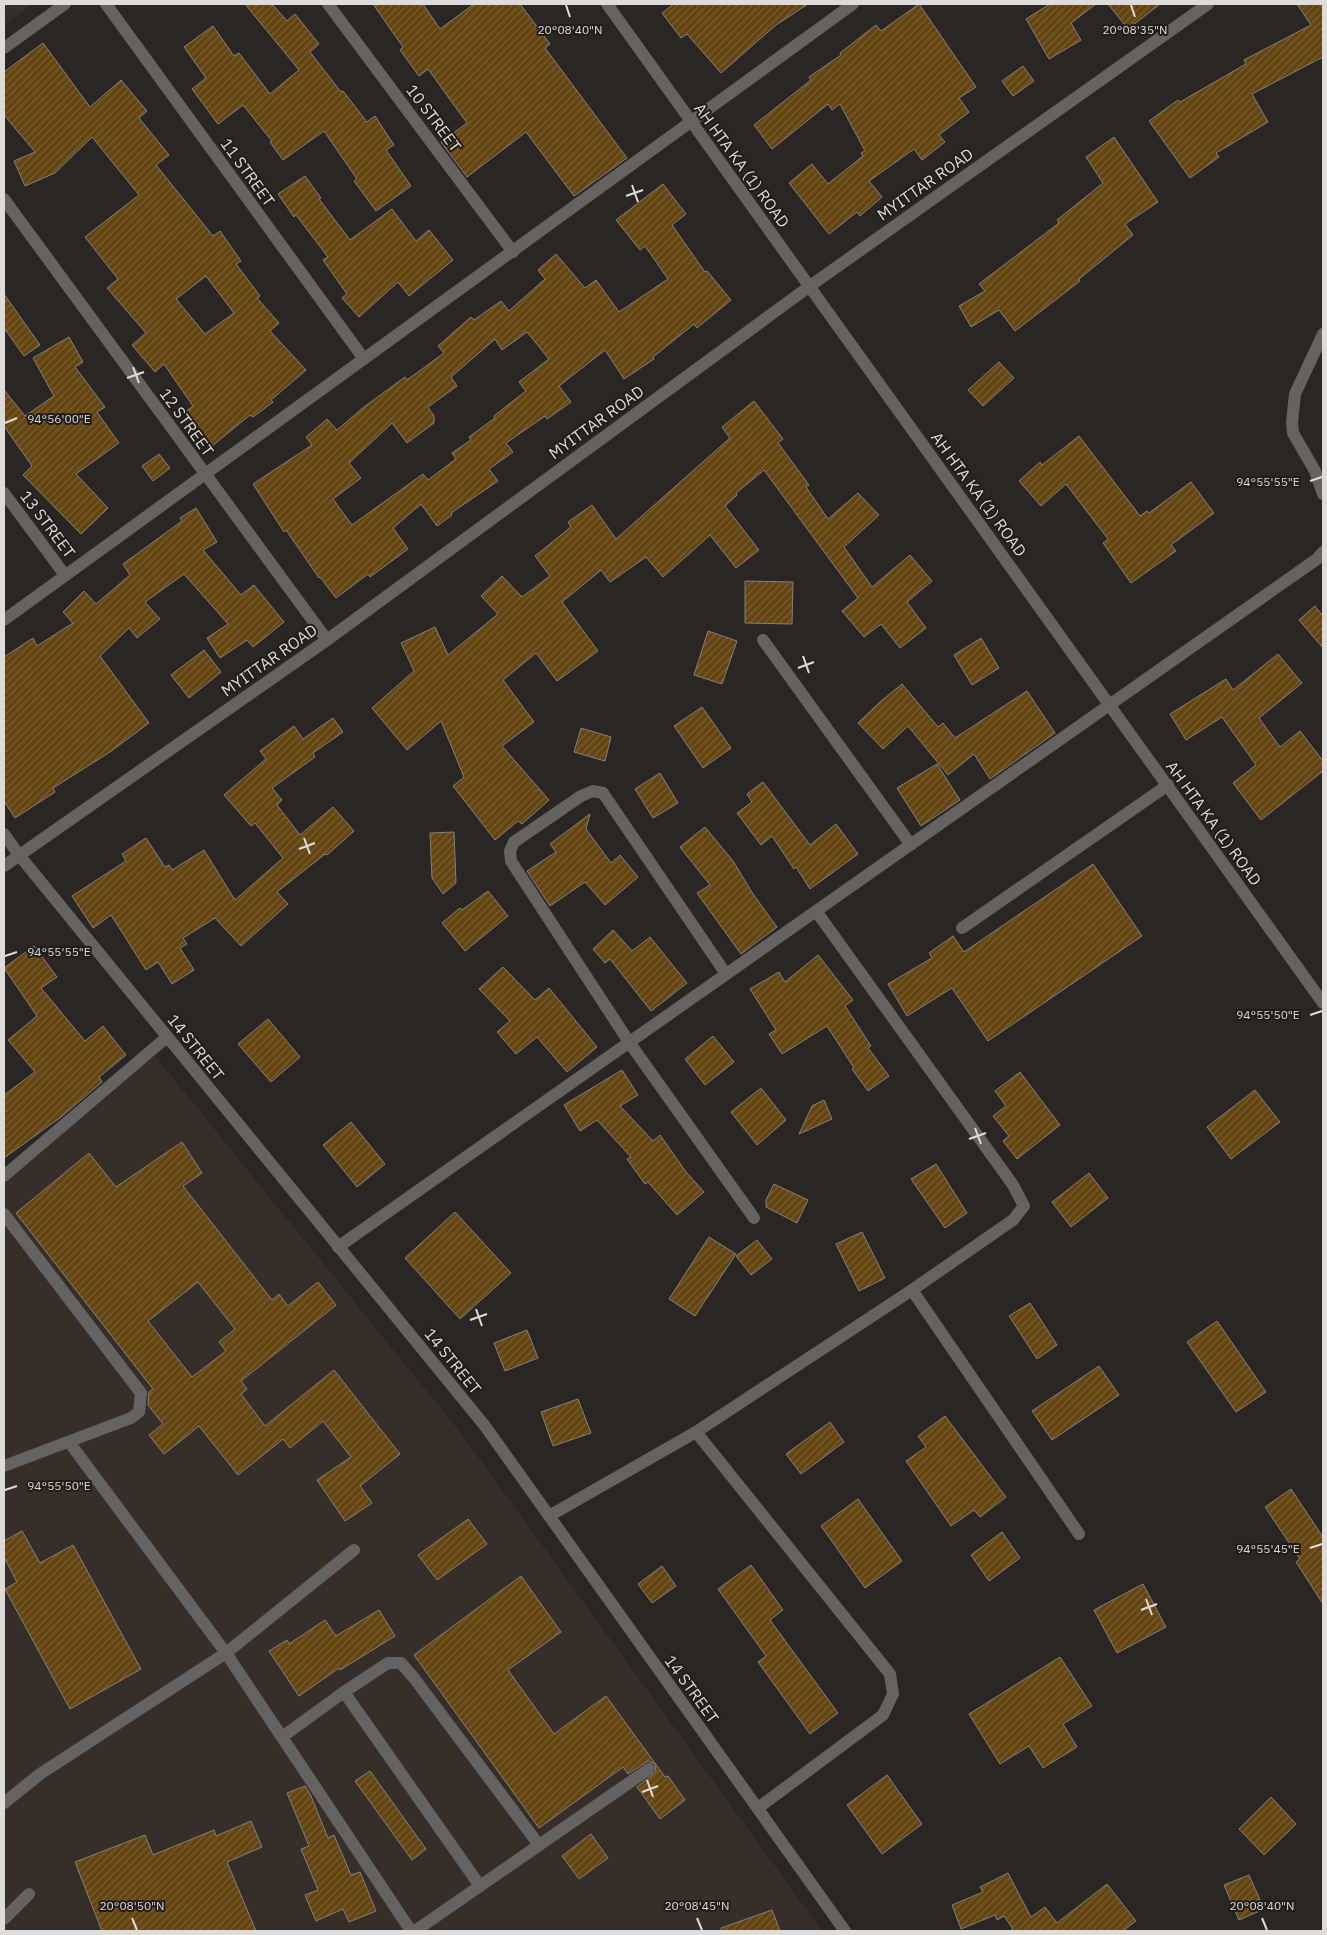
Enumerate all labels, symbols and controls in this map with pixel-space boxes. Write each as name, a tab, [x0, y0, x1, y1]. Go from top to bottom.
text: 20°08'40"N	[537, 22, 603, 37]
text: 20°08'35"N	[1102, 22, 1168, 37]
street label: 10 STREET	[402, 80, 466, 156]
street label: AH HTA KA (1) ROAD	[690, 99, 794, 231]
street label: 11 STREET	[217, 134, 279, 210]
street label: MYITTAR ROAD	[873, 143, 977, 225]
street label: MYITTAR ROAD	[544, 381, 648, 463]
street label: 12 STREET	[156, 384, 218, 460]
text: 94°56'00"E	[27, 411, 91, 426]
street label: AH HTA KA (1) ROAD	[927, 428, 1031, 560]
text: 94°55'55"E	[1236, 474, 1300, 489]
street label: 13 STREET	[16, 486, 80, 562]
street label: MYITTAR ROAD	[217, 619, 321, 701]
street label: AH HTA KA (1) ROAD	[1162, 757, 1266, 889]
text: 94°55'55"E	[27, 944, 91, 959]
text: 94°55'50"E	[1236, 1007, 1300, 1022]
street label: 14 STREET	[163, 1010, 229, 1084]
street label: 14 STREET	[420, 1324, 486, 1398]
text: 94°55'50"E	[27, 1478, 91, 1493]
text: 94°55'45"E	[1236, 1541, 1300, 1556]
street label: 14 STREET	[661, 1651, 723, 1727]
text: 20°08'50"N	[99, 1898, 165, 1913]
text: 20°08'45"N	[664, 1898, 730, 1913]
text: 20°08'40"N	[1229, 1898, 1295, 1913]

